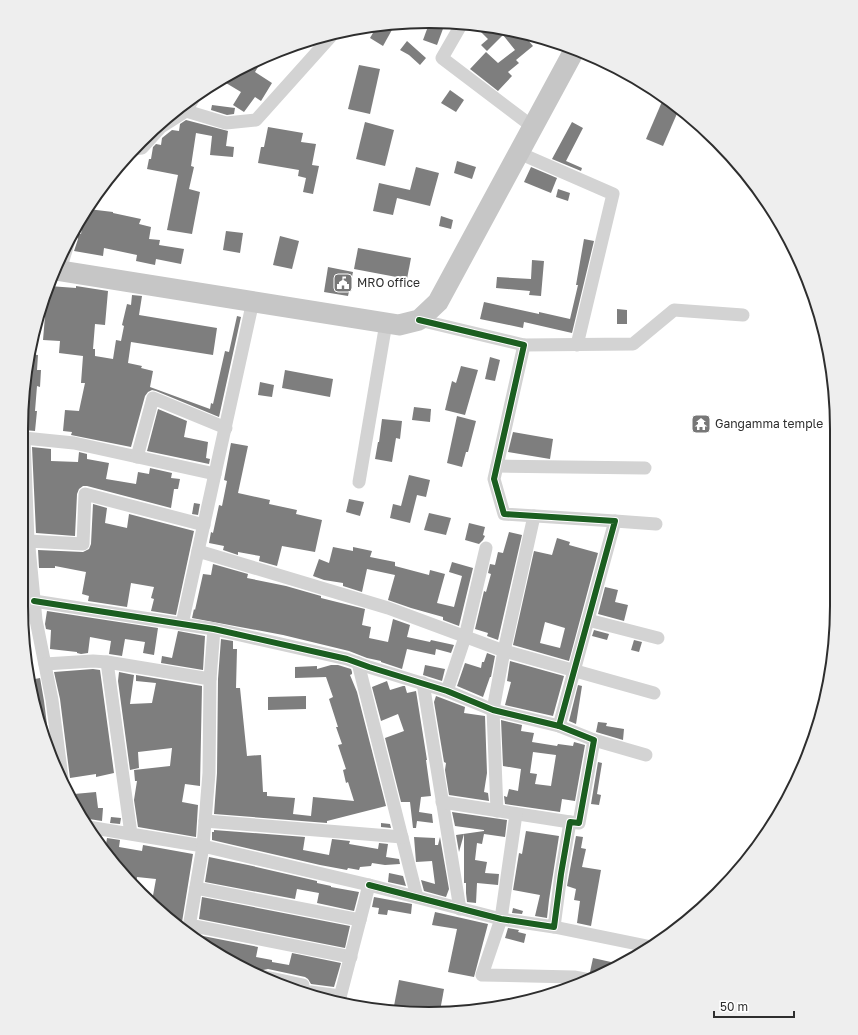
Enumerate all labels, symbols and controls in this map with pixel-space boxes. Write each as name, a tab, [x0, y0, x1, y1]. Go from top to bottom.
public building icon: MRO office	[332, 272, 354, 294]
place label: MRO office	[357, 275, 420, 290]
temple icon: Gangamma temple	[690, 413, 712, 435]
place label: Gangamma temple	[715, 416, 823, 431]
scale bar	[714, 993, 794, 1019]
text: 50 m	[720, 999, 748, 1014]

